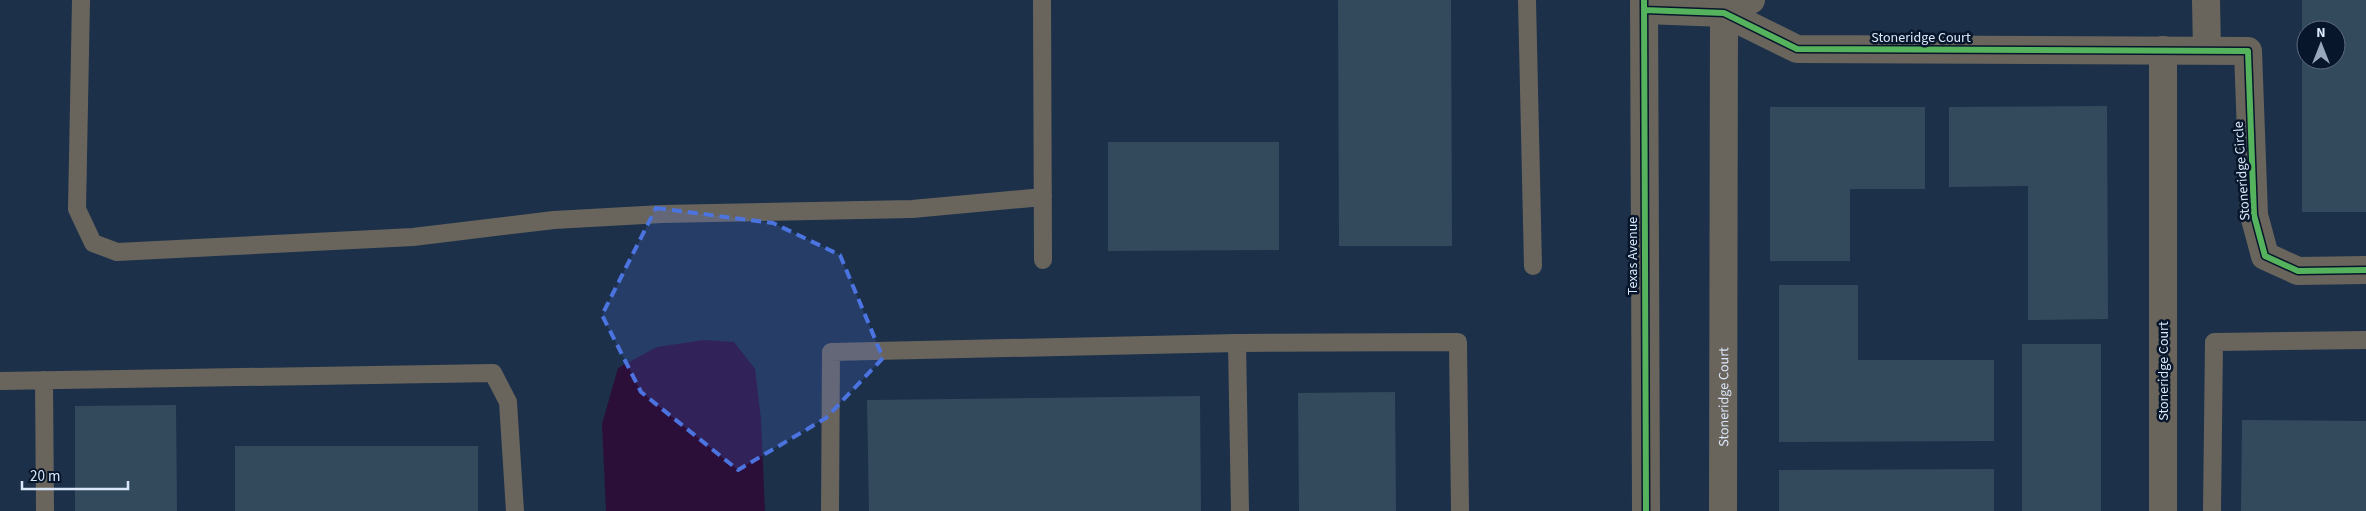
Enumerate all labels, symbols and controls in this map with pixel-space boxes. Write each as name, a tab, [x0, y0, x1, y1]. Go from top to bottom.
north arrow	[2296, 20, 2346, 70]
text: N	[2316, 23, 2326, 43]
street label: Stoneridge Court	[1871, 28, 1971, 48]
street label: Stoneridge Circle	[2229, 120, 2255, 221]
street label: Texas Avenue	[1623, 217, 1643, 295]
street label: Stoneridge Court	[2154, 321, 2174, 421]
street label: Stoneridge Court	[1714, 347, 1734, 447]
scale bar	[22, 458, 129, 490]
text: 20 m	[30, 466, 60, 487]

